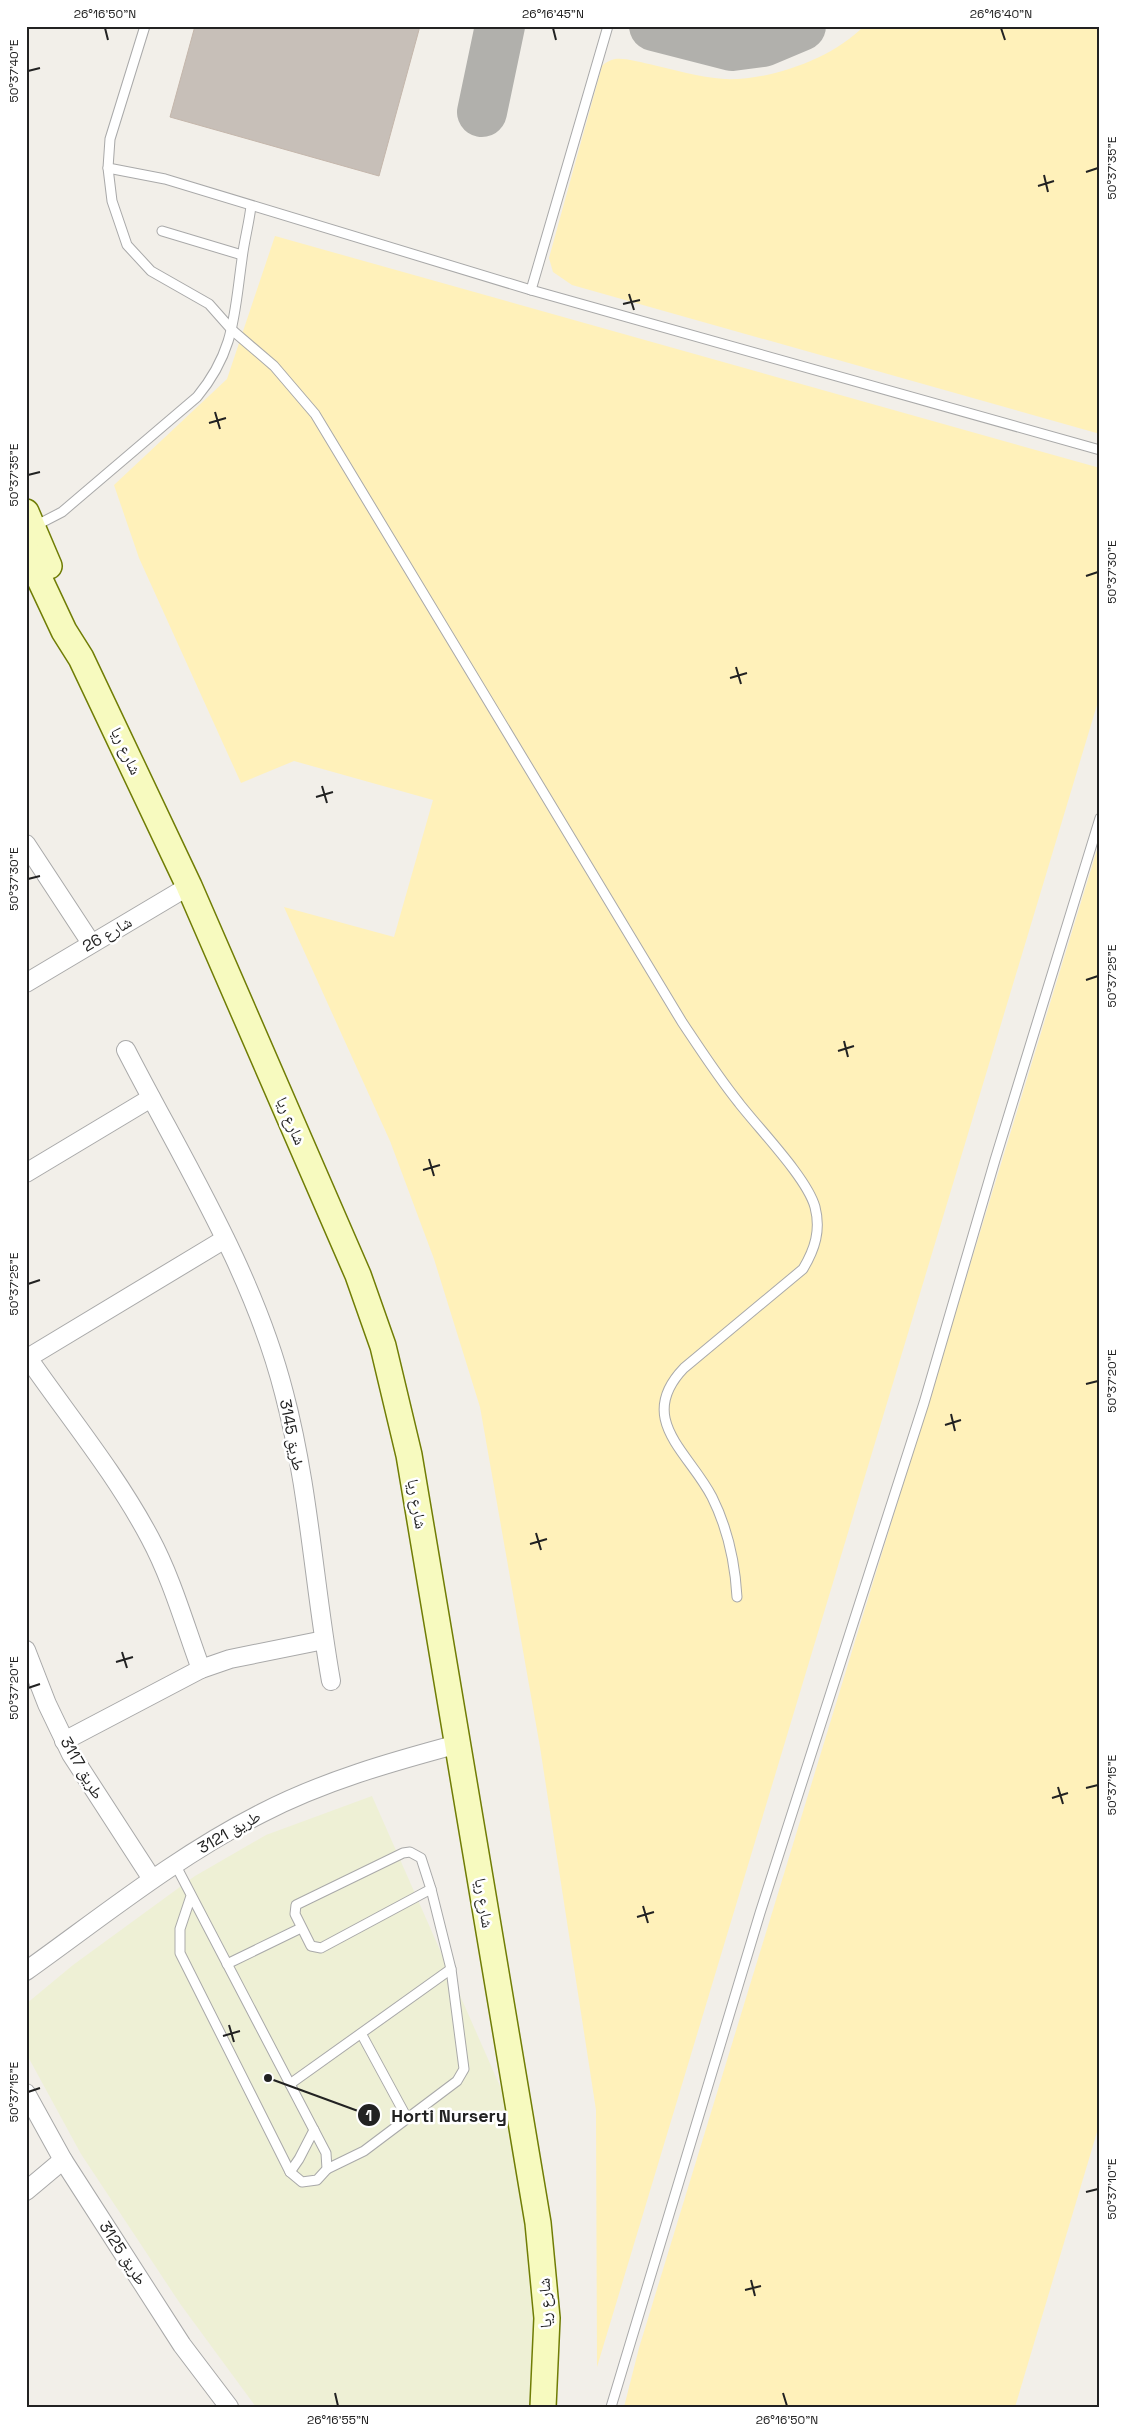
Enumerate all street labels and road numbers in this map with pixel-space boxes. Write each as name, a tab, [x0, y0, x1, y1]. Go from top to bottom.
street label: شارع ريا	[106, 724, 146, 778]
street label: شارع 26	[78, 911, 136, 957]
street label: شارع ريا	[272, 1094, 310, 1148]
street label: طريق 3145	[275, 1397, 309, 1473]
street label: شارع ريا	[402, 1477, 432, 1531]
street label: طريق 3117	[56, 1733, 108, 1803]
street label: طريق 3121	[194, 1806, 264, 1858]
street label: شارع ريا	[470, 1877, 498, 1929]
street label: طريق 3125	[95, 2217, 151, 2289]
street label: شارع ريا	[534, 2278, 556, 2328]

